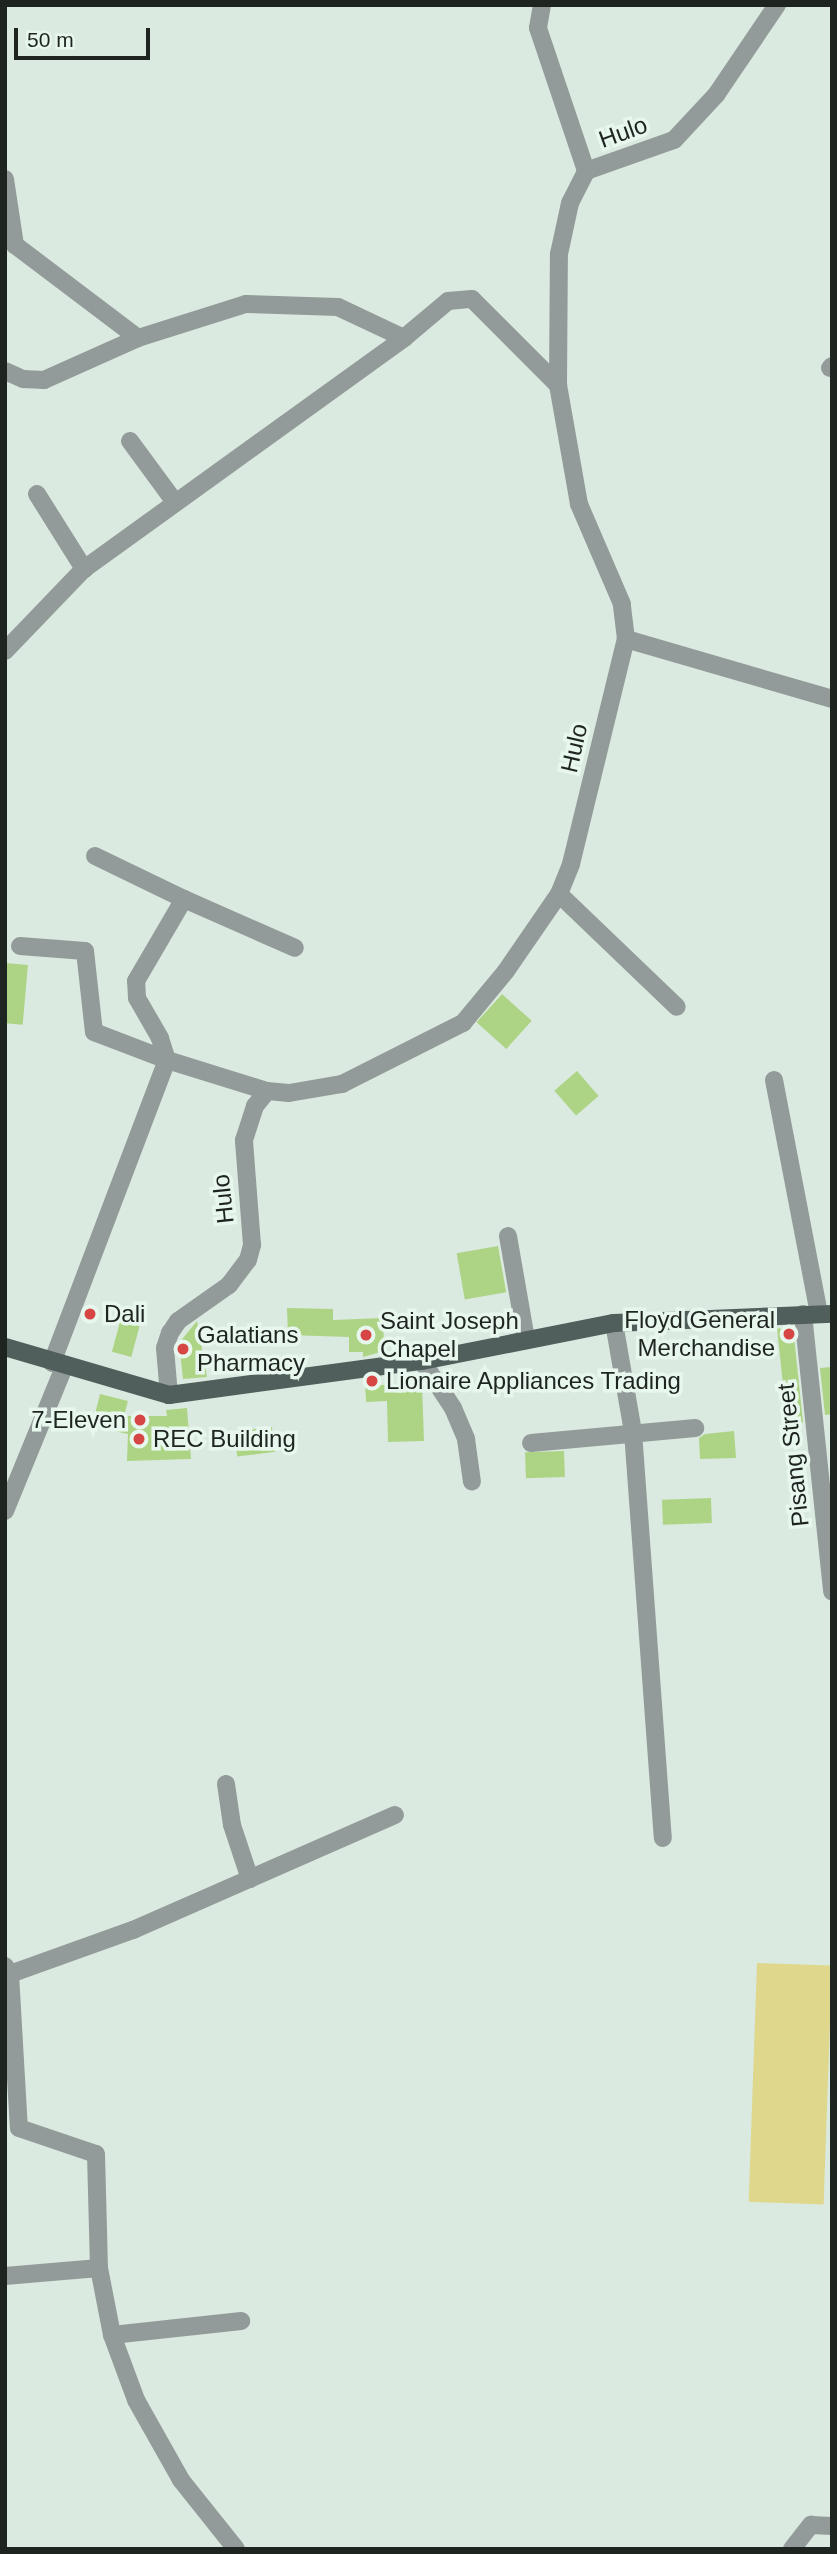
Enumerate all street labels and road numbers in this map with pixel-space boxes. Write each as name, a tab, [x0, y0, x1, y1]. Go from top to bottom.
street label: Hulo	[595, 110, 651, 154]
street label: Hulo	[554, 721, 594, 775]
street label: Hulo	[206, 1173, 240, 1225]
street label: Pisang Street	[771, 1382, 815, 1528]

